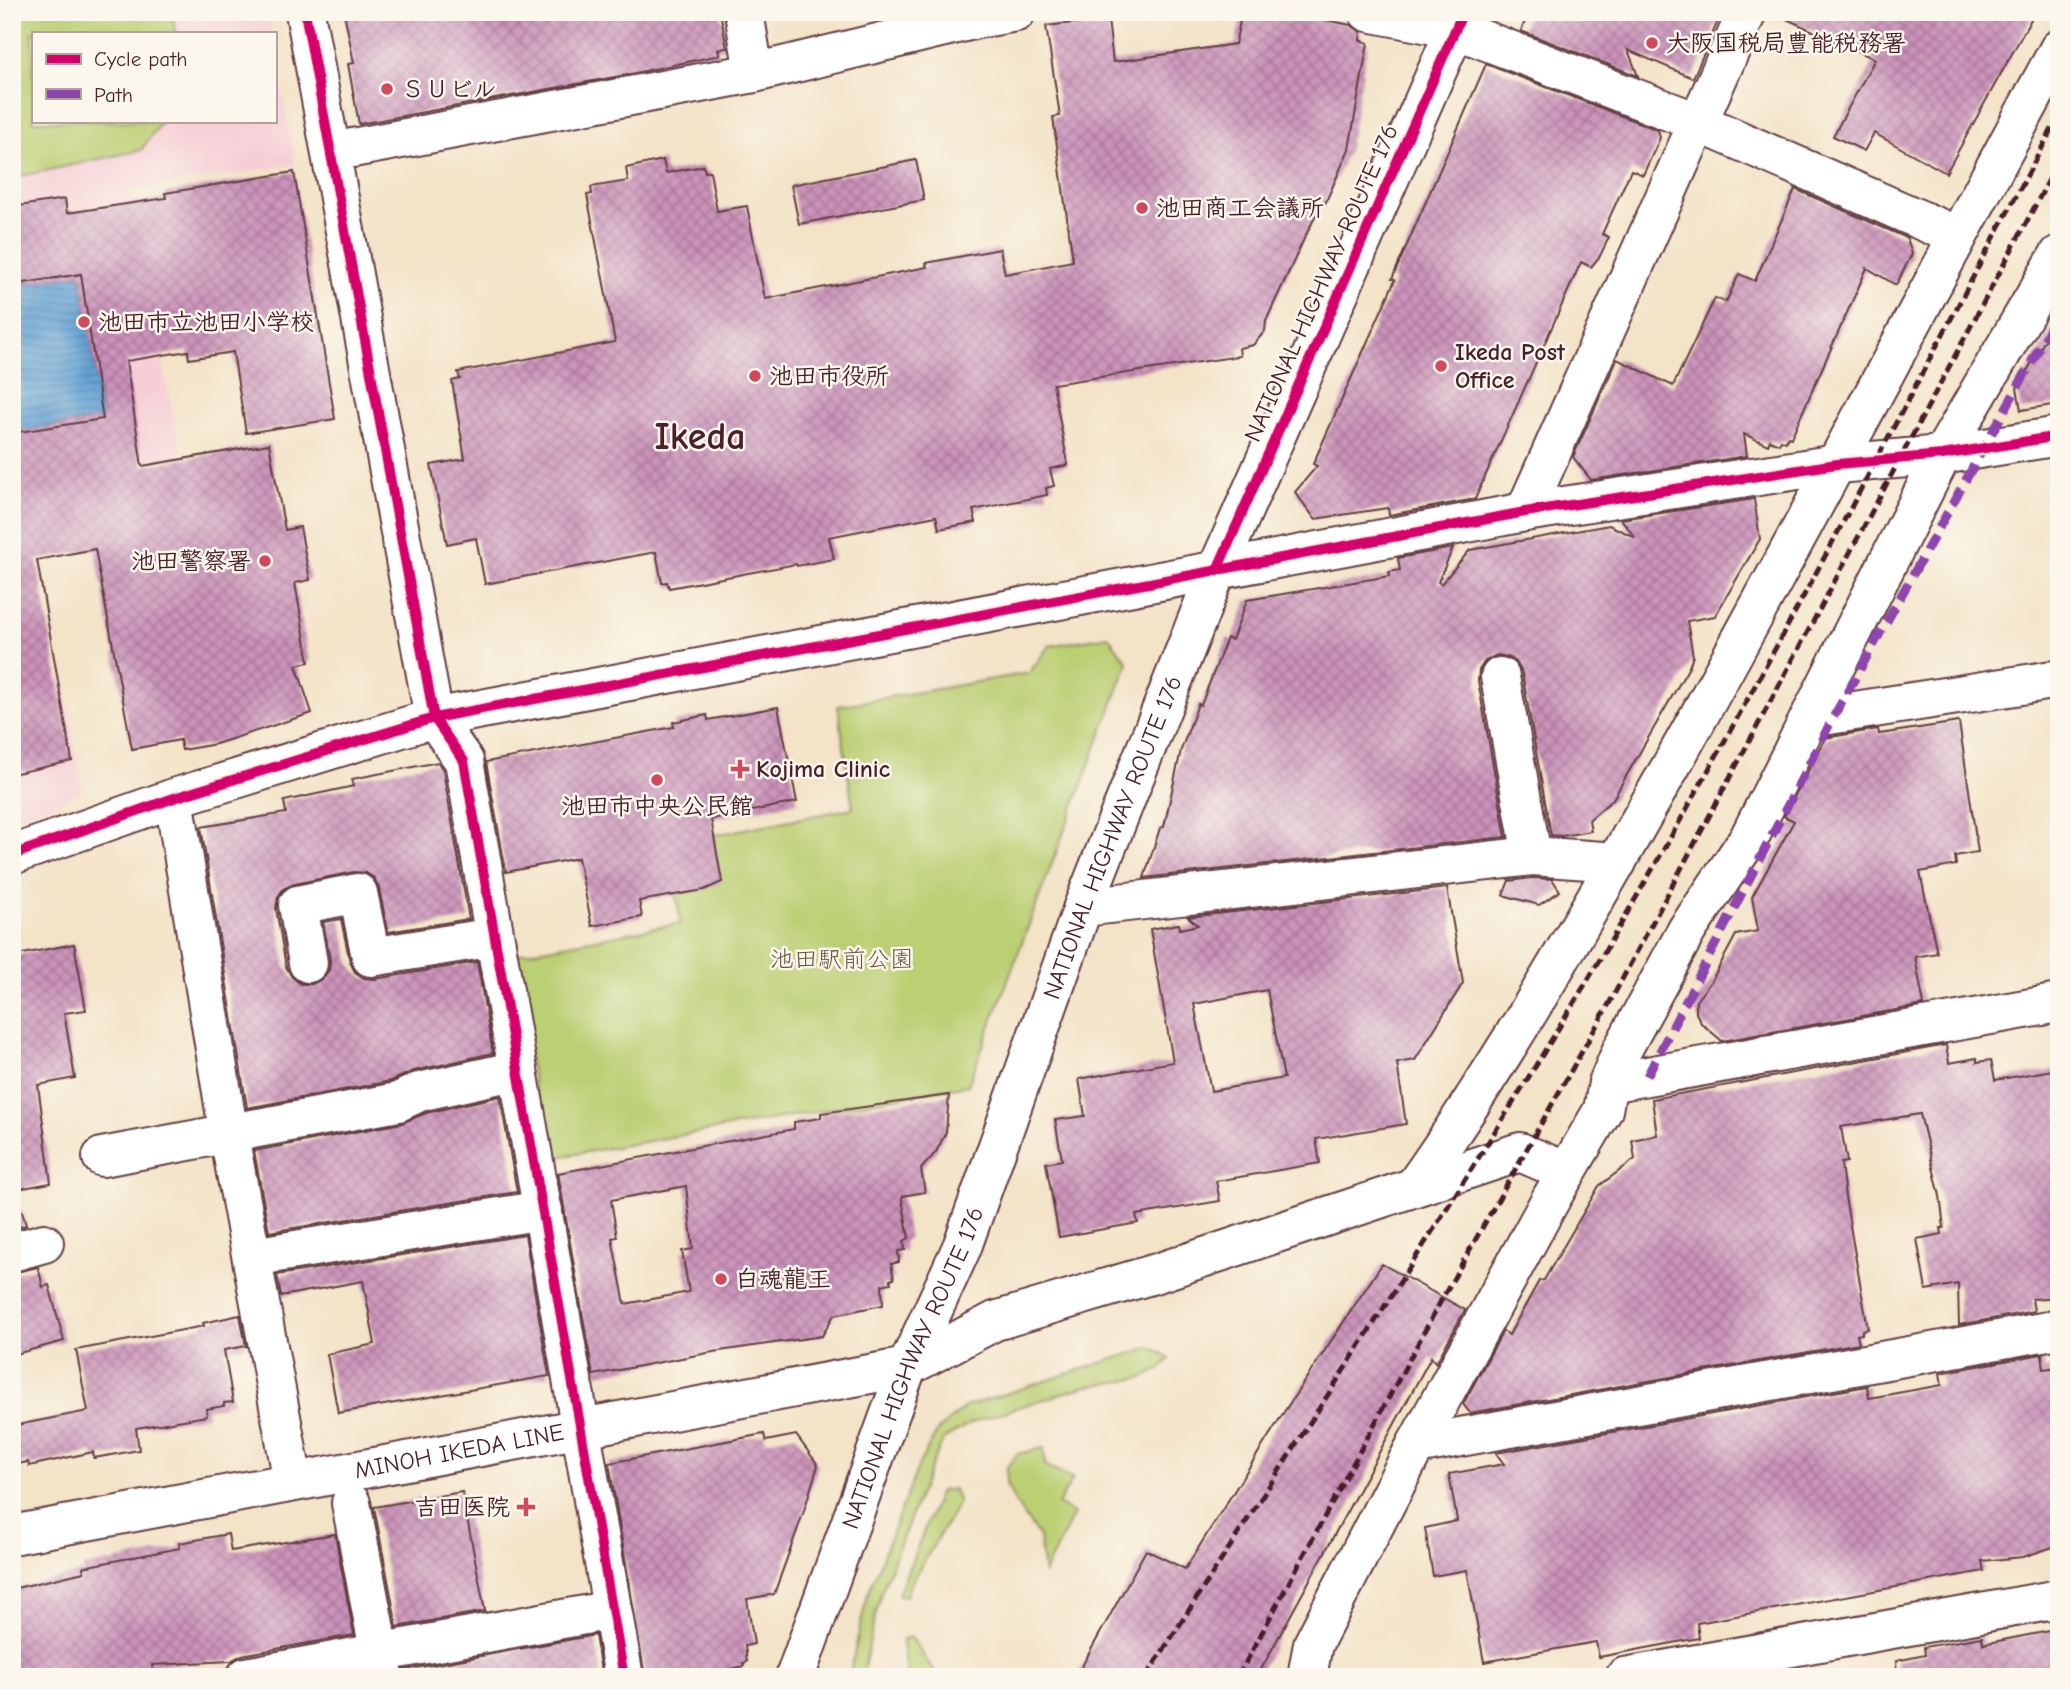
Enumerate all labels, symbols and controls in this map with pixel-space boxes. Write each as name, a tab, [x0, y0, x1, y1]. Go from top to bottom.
place label: 大阪国税局豊能税務署	[1666, 29, 1906, 57]
legend	[32, 32, 276, 122]
marker: 大阪国税局豊能税務署	[1644, 35, 1660, 51]
text: Cycle path	[94, 47, 187, 71]
place label: ＳＵビル	[401, 75, 497, 103]
marker: ＳＵビル	[379, 81, 395, 97]
text: Path	[94, 83, 133, 107]
street label: NATIONAL HIGHWAY ROUTE 176	[1238, 120, 1404, 446]
place label: 池田商工会議所	[1156, 194, 1324, 222]
marker: 池田商工会議所	[1134, 200, 1150, 216]
place label: 池田市立池田小学校	[98, 308, 314, 336]
marker: 池田市立池田小学校	[76, 314, 92, 330]
place label: Ikeda Post Office	[1455, 338, 1566, 394]
marker: Ikeda Post Office	[1433, 358, 1449, 374]
place label: 池田市役所	[769, 362, 889, 390]
marker: 池田市役所	[747, 368, 763, 384]
district label: Ikeda	[654, 415, 746, 459]
place label: 池田警察署	[131, 547, 251, 575]
marker: 池田警察署	[257, 553, 273, 569]
street label: NATIONAL HIGHWAY ROUTE 176	[1037, 672, 1188, 1003]
place label: Kojima Clinic	[756, 755, 890, 783]
marker: Kojima Clinic	[730, 759, 750, 779]
marker: 池田市中央公民館	[649, 772, 665, 788]
place label: 池田市中央公民館	[561, 792, 753, 820]
park label: 池田駅前公園	[770, 945, 914, 973]
street label: NATIONAL HIGHWAY ROUTE 176	[836, 1203, 989, 1532]
place label: 白魂龍王	[735, 1265, 831, 1293]
marker: 白魂龍王	[713, 1271, 729, 1287]
street label: MINOH IKEDA LINE	[352, 1418, 566, 1484]
place label: 吉田医院	[414, 1493, 510, 1521]
marker: 吉田医院	[516, 1497, 536, 1517]

